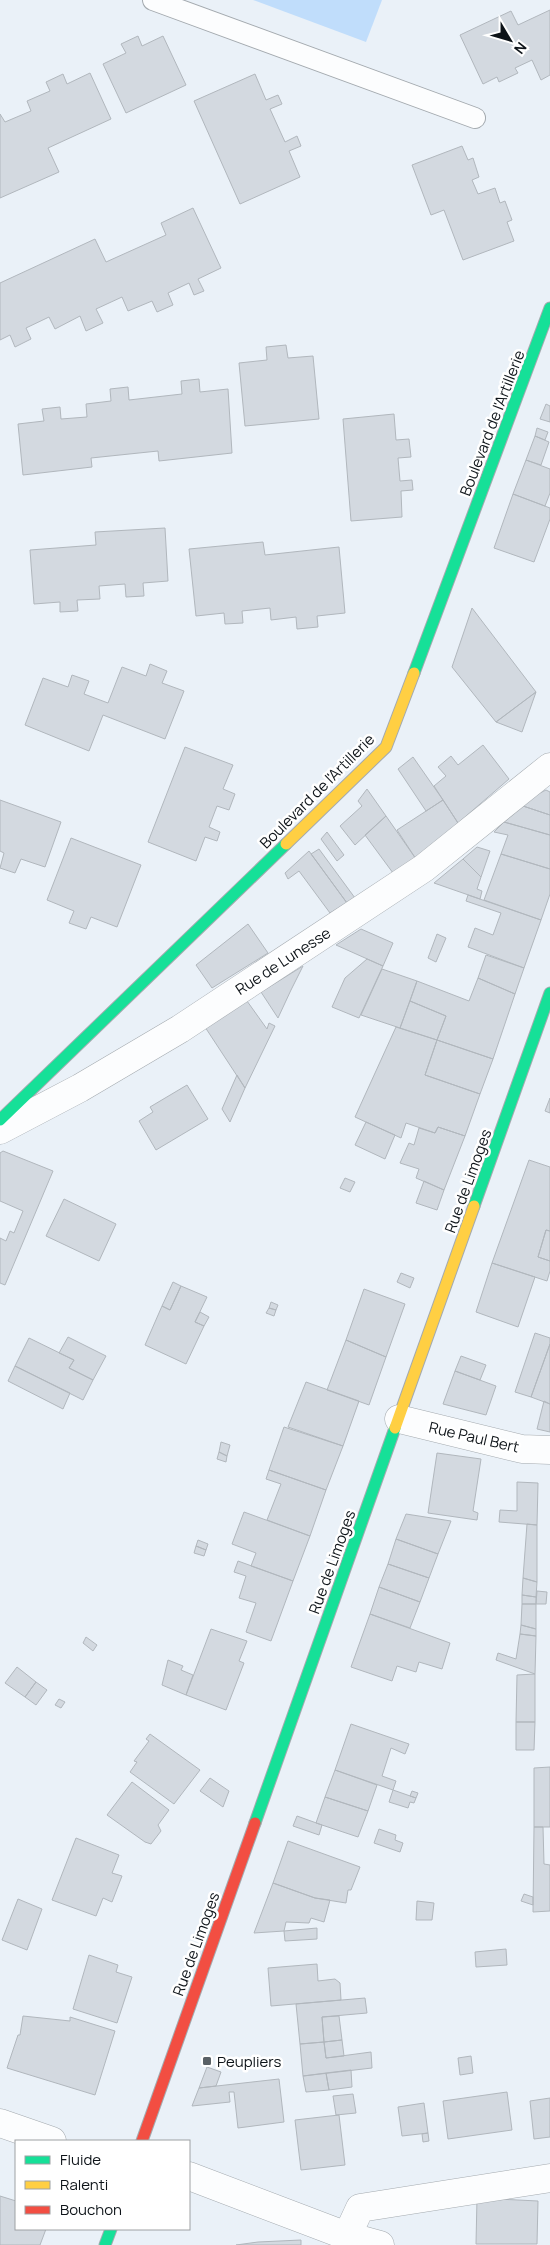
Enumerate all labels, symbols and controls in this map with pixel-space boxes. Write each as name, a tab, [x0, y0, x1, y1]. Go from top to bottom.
north arrow	[485, 15, 535, 65]
text: N	[510, 38, 531, 58]
street label: Boulevard de l'Artillerie	[454, 347, 530, 499]
street label: Boulevard de l'Artillerie	[255, 729, 379, 853]
street label: Rue de Lunesse	[231, 922, 335, 1000]
street label: Rue de Limoges	[439, 1126, 497, 1236]
street label: Rue Paul Bert	[427, 1416, 521, 1458]
street label: Rue de Limoges	[303, 1507, 361, 1617]
street label: Rue de Limoges	[167, 1889, 225, 1999]
place label: Peupliers	[217, 2051, 281, 2072]
marker: Peupliers	[201, 2055, 213, 2067]
legend	[15, 2140, 190, 2230]
text: Fluide	[60, 2149, 101, 2170]
text: Ralenti	[60, 2174, 108, 2195]
text: Bouchon	[60, 2199, 122, 2220]

